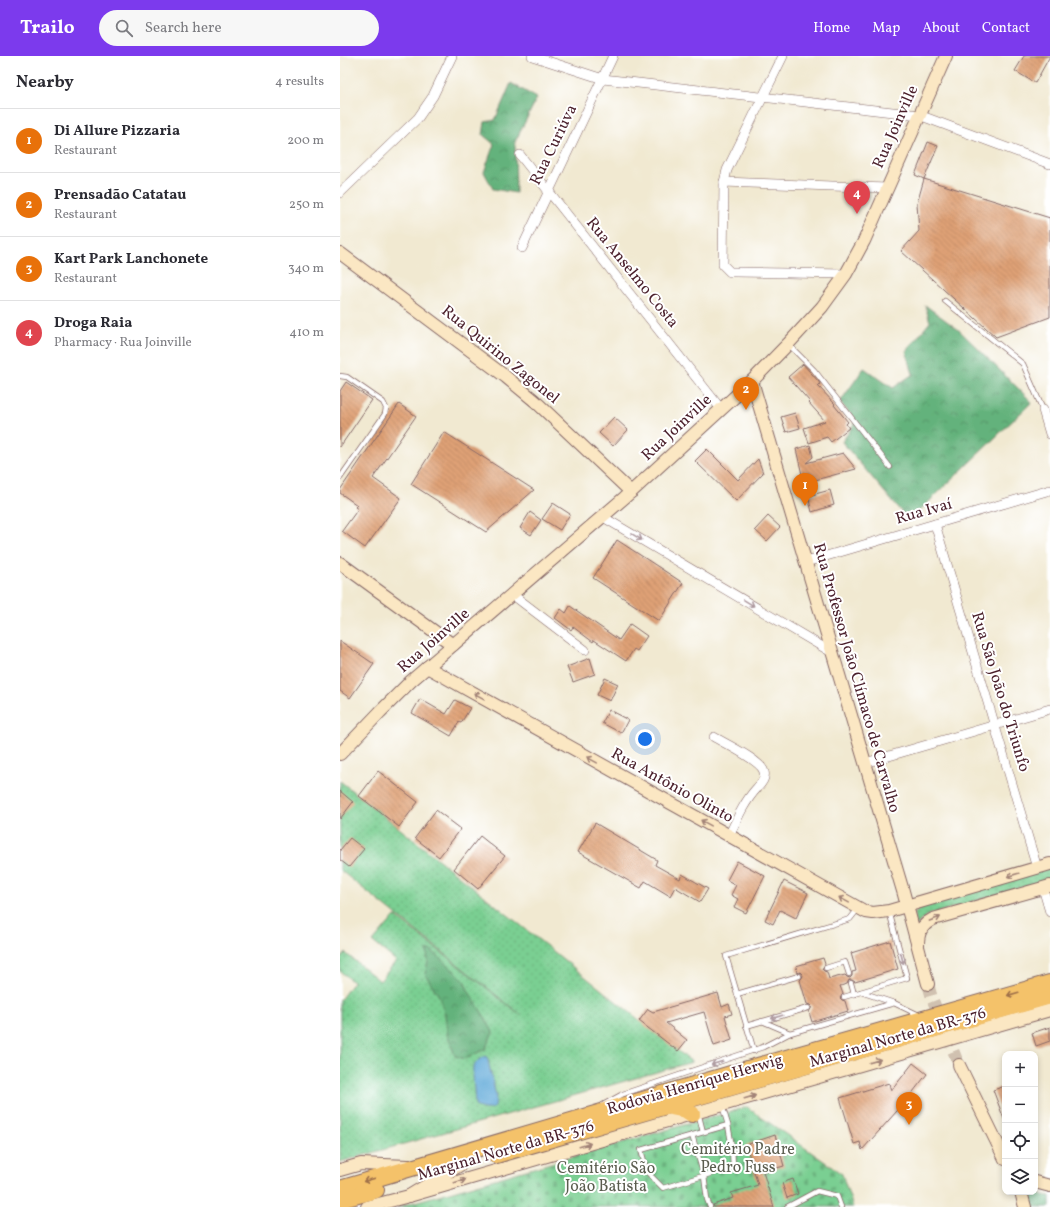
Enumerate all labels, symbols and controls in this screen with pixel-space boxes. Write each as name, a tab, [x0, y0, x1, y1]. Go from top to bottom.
search box	[99, 10, 379, 46]
text: Trailo	[20, 15, 75, 41]
icon: search	[113, 17, 135, 39]
text: Search here	[145, 18, 222, 39]
text: Home	[813, 19, 850, 38]
text: Map	[872, 19, 900, 38]
text: About	[922, 19, 960, 38]
text: Contact	[982, 19, 1030, 38]
text: Nearby	[16, 71, 74, 94]
text: 4 results	[275, 73, 324, 91]
street label: Rua Joinville	[868, 82, 924, 172]
street label: Rua Curiúva	[525, 101, 583, 189]
text: Di Allure Pizzaria	[54, 121, 180, 142]
text: 1	[26, 132, 32, 150]
text: 200 m	[287, 132, 324, 150]
text: Restaurant	[54, 142, 117, 160]
pin: 4	[844, 181, 870, 214]
text: Prensadão Catatau	[54, 185, 186, 206]
text: 2	[26, 196, 32, 214]
text: 250 m	[289, 196, 324, 214]
text: Restaurant	[54, 206, 117, 224]
street label: Rua Anselmo Costa	[581, 213, 683, 333]
text: Kart Park Lanchonete	[54, 249, 208, 270]
text: 3	[26, 260, 32, 278]
text: 340 m	[288, 260, 324, 278]
text: Restaurant	[54, 270, 117, 288]
street label: Rua Quirino Zagonel	[436, 300, 564, 410]
text: Droga Raia	[54, 313, 132, 334]
text: 4	[25, 324, 33, 342]
text: 410 m	[289, 324, 324, 342]
text: Pharmacy · Rua Joinville	[54, 334, 192, 352]
pin: 2	[733, 377, 759, 410]
street label: Rua Joinville	[637, 390, 717, 466]
pin: 1	[792, 473, 818, 506]
street label: Rua Ivaí	[893, 493, 955, 531]
one-way arrow	[631, 533, 643, 541]
street label: Rua Professor João Clímaco de Carvalho	[807, 541, 905, 815]
one-way arrow	[743, 600, 755, 608]
street label: Rua Joinville	[393, 603, 475, 679]
street label: Rua São João do Triunfo	[965, 609, 1035, 775]
one-way arrow	[473, 692, 485, 700]
your location	[635, 729, 655, 749]
street label: Rua Antônio Olinto	[607, 743, 737, 829]
one-way arrow	[586, 755, 598, 763]
one-way arrow	[700, 819, 712, 826]
one-way arrow	[1006, 872, 1019, 879]
one-way arrow	[838, 896, 850, 904]
one-way arrow	[929, 915, 942, 922]
one-way arrow	[899, 951, 906, 964]
one-way arrow	[1006, 991, 1019, 998]
street label: Marginal Norte da BR-376	[807, 1002, 989, 1074]
one-way arrow	[771, 1014, 784, 1021]
street label: Rodovia Henrique Herwig	[605, 1049, 785, 1121]
map controls	[1002, 1051, 1038, 1195]
button: +	[1002, 1051, 1038, 1087]
one-way arrow	[868, 1057, 881, 1064]
one-way arrow	[710, 1060, 723, 1067]
button: −	[1002, 1087, 1038, 1123]
pin: 3	[896, 1092, 922, 1125]
one-way arrow	[744, 1093, 757, 1100]
street label: Marginal Norte da BR-376	[415, 1115, 597, 1187]
button: locate	[1002, 1123, 1038, 1159]
park label: Cemitério Padre Pedro Fuss	[681, 1139, 795, 1179]
one-way arrow	[578, 1141, 591, 1148]
park label: Cemitério São João Batista	[557, 1158, 655, 1198]
button: layers	[1002, 1159, 1038, 1195]
one-way arrow	[362, 1177, 375, 1185]
one-way arrow	[454, 1177, 467, 1184]

